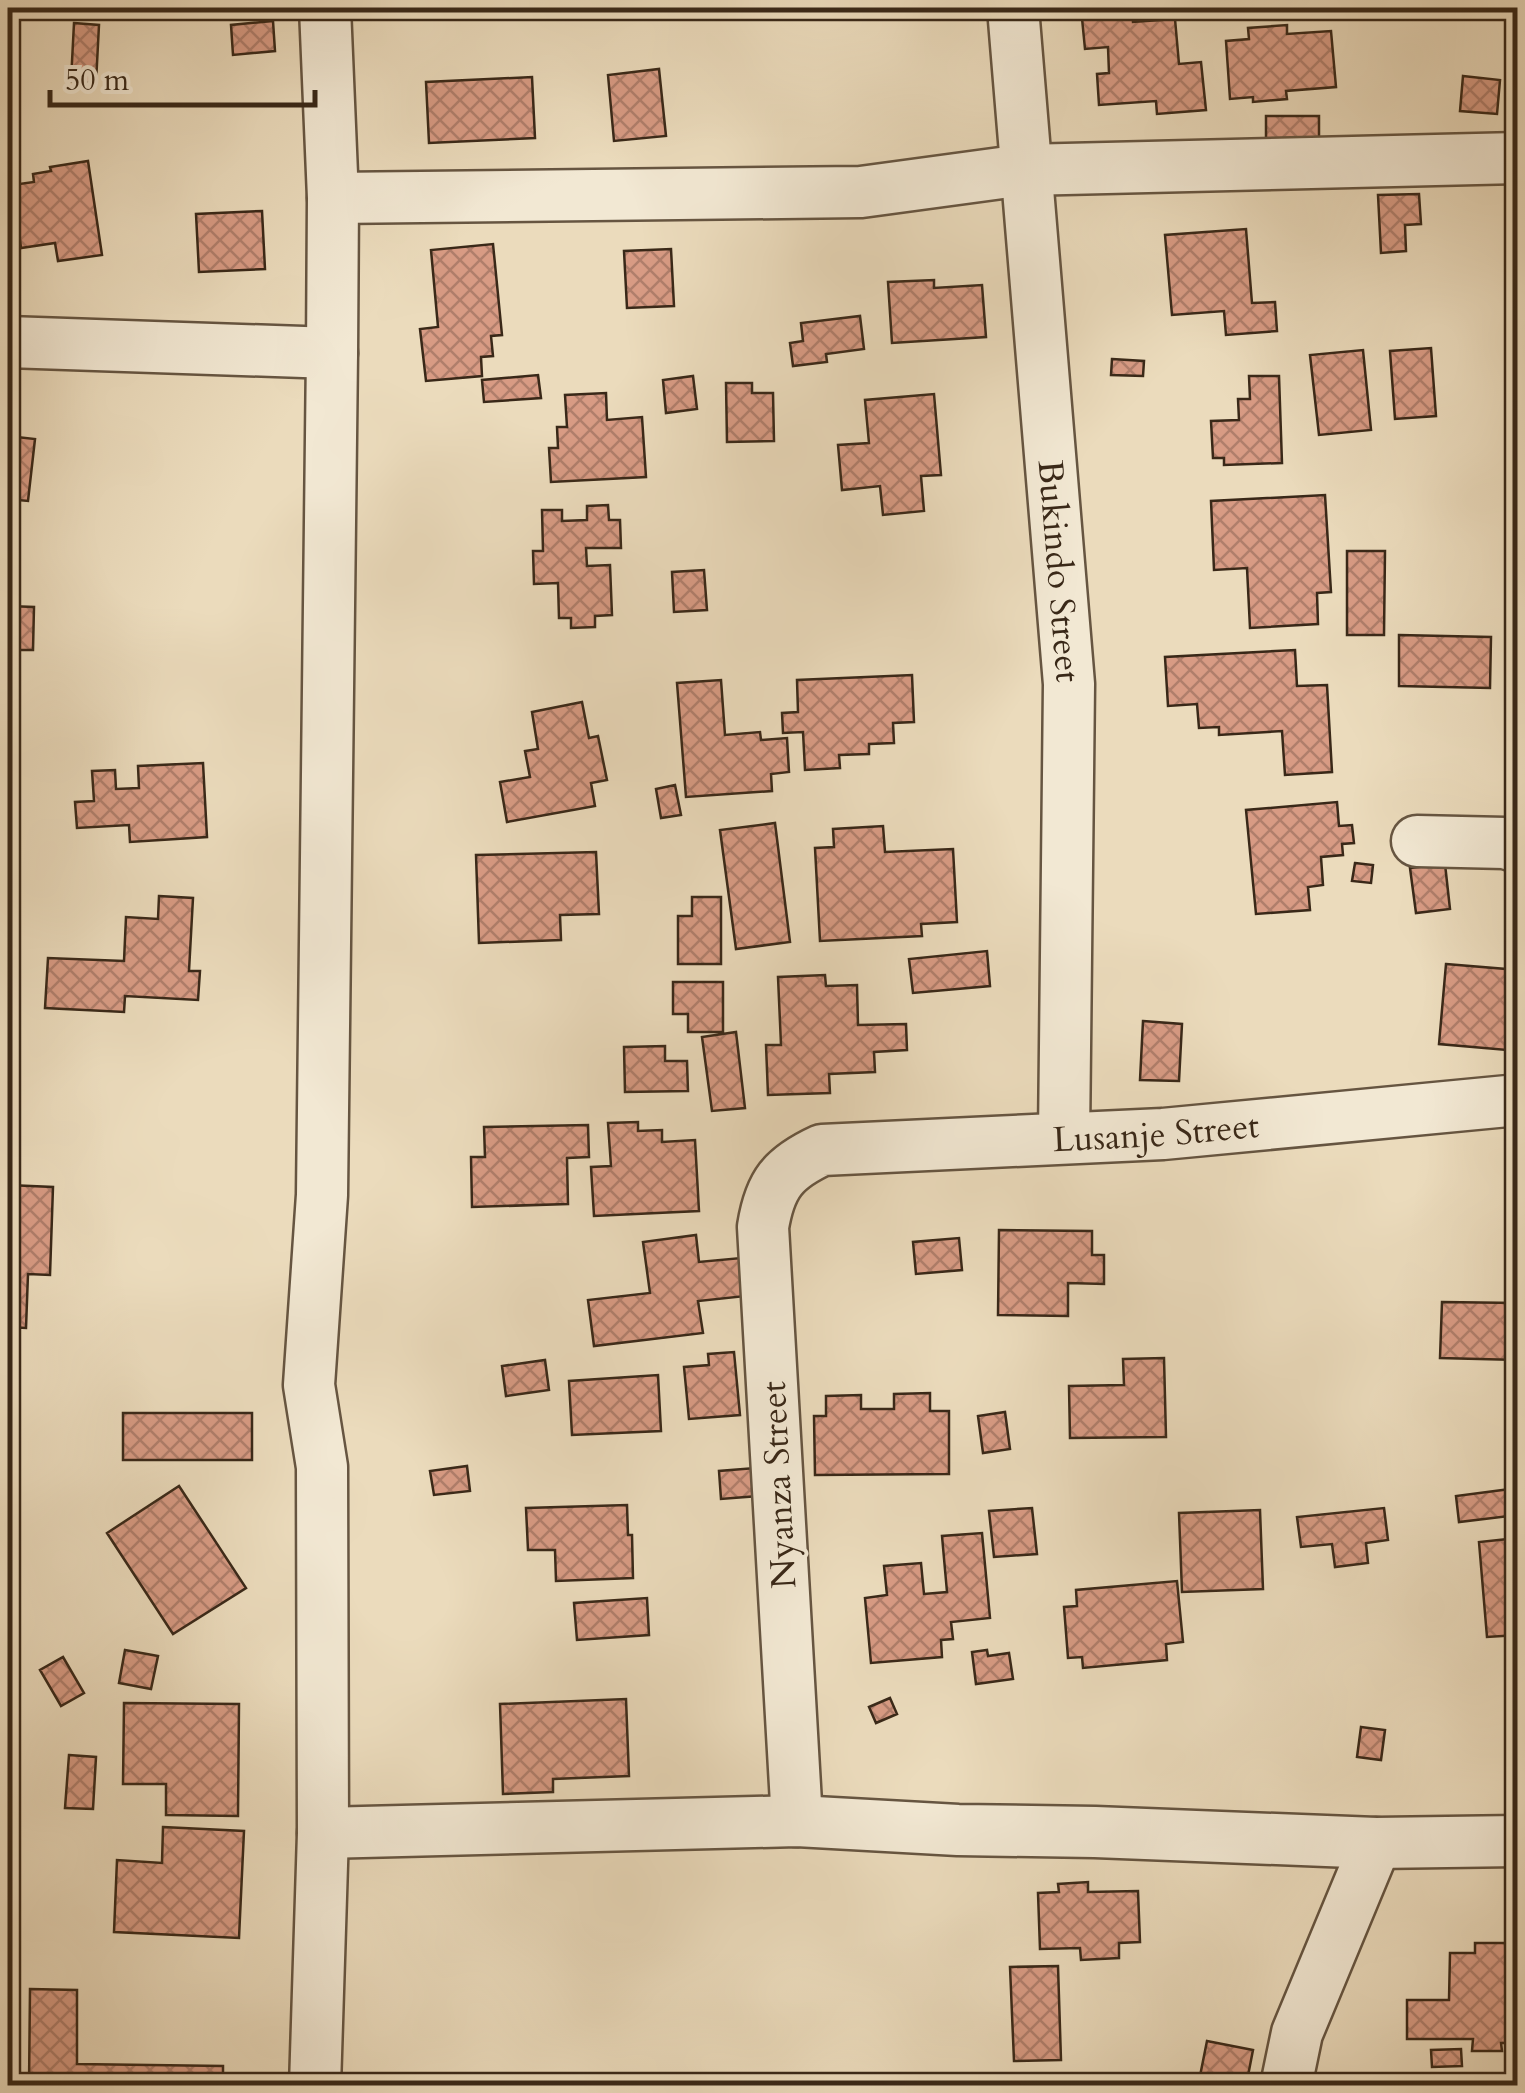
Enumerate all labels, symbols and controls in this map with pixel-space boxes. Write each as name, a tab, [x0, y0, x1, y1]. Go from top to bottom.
scale bar	[50, 45, 315, 107]
text: 50 m	[65, 60, 130, 101]
street label: Bukindo Street	[1026, 458, 1092, 684]
street label: Lusanje Street	[1052, 1102, 1261, 1164]
street label: Nyanza Street	[750, 1380, 808, 1590]

